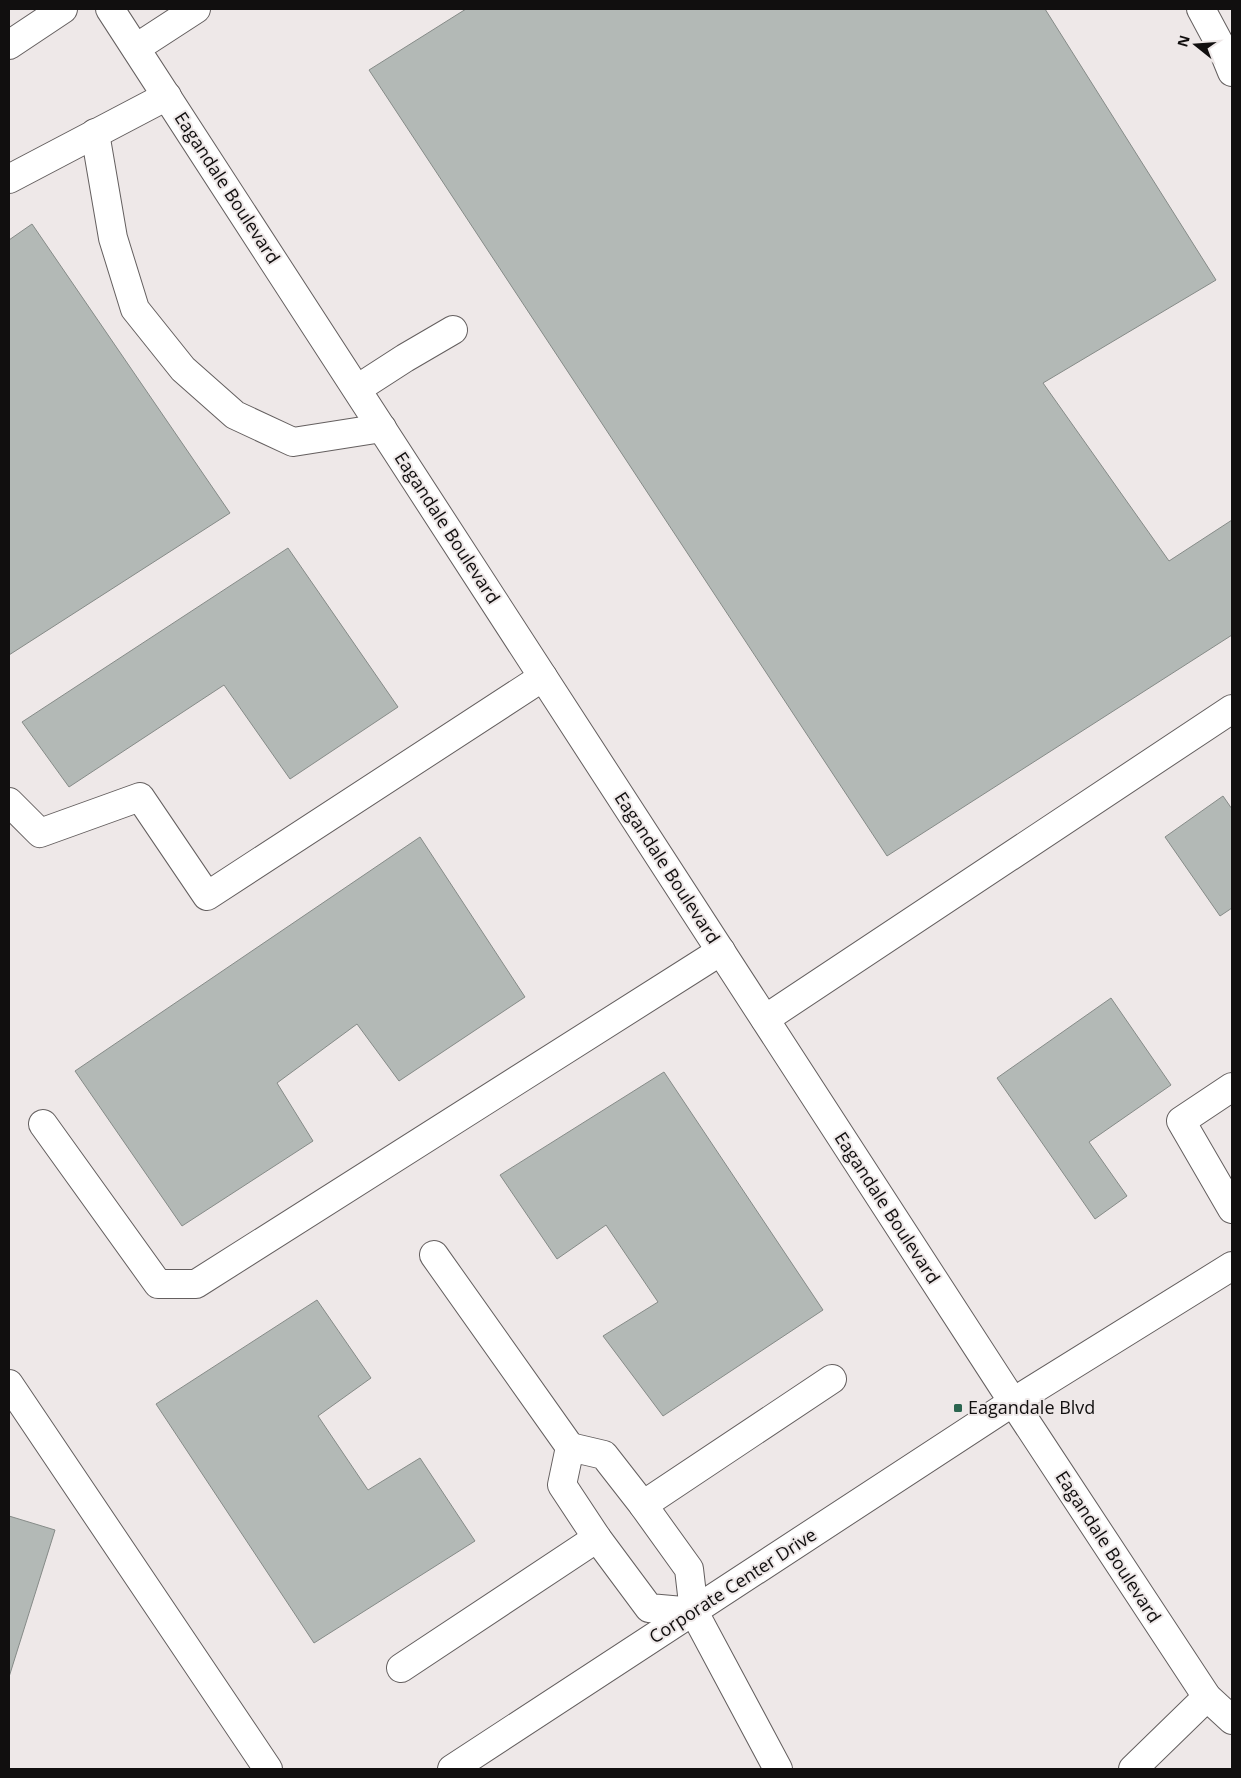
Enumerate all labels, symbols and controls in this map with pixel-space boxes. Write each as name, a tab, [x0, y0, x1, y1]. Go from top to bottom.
north arrow	[1171, 20, 1221, 70]
text: N	[1172, 33, 1194, 49]
street label: Eagandale Boulevard	[170, 107, 286, 268]
street label: Eagandale Boulevard	[390, 447, 506, 608]
street label: Eagandale Boulevard	[610, 787, 726, 948]
street label: Eagandale Boulevard	[830, 1127, 946, 1288]
place label: Eagandale Blvd	[968, 1395, 1095, 1419]
marker: Eagandale Blvd	[952, 1402, 964, 1414]
street label: Eagandale Boulevard	[1051, 1466, 1167, 1627]
street label: Corporate Center Drive	[644, 1522, 821, 1648]

